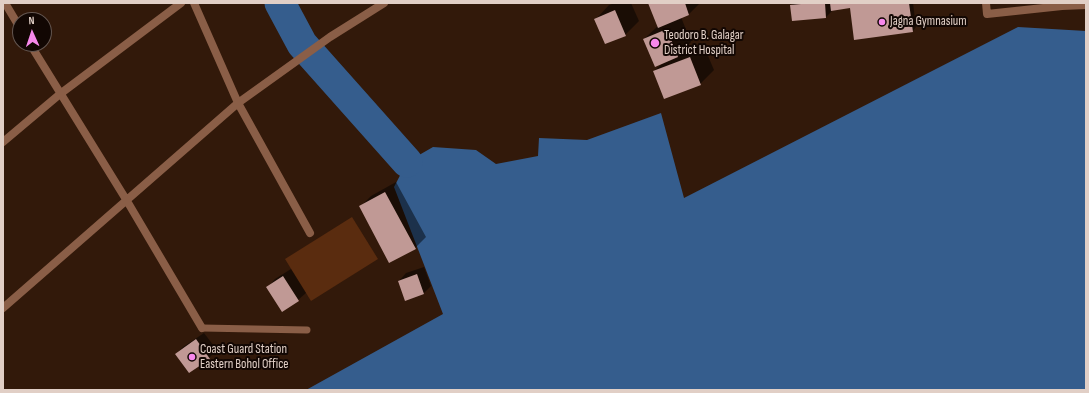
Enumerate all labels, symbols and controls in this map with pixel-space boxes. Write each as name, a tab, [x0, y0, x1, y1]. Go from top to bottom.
north arrow	[12, 12, 52, 52]
text: N	[28, 14, 35, 27]
place label: Jagna Gymnasium	[890, 14, 967, 30]
marker: Jagna Gymnasium	[877, 17, 887, 27]
place label: Teodoro B. Galagar District Hospital	[664, 28, 744, 59]
marker: Teodoro B. Galagar District Hospital	[649, 37, 661, 49]
place label: Coast Guard Station Eastern Bohol Office	[200, 342, 289, 373]
marker: Coast Guard Station Eastern Bohol Office	[187, 352, 197, 362]

